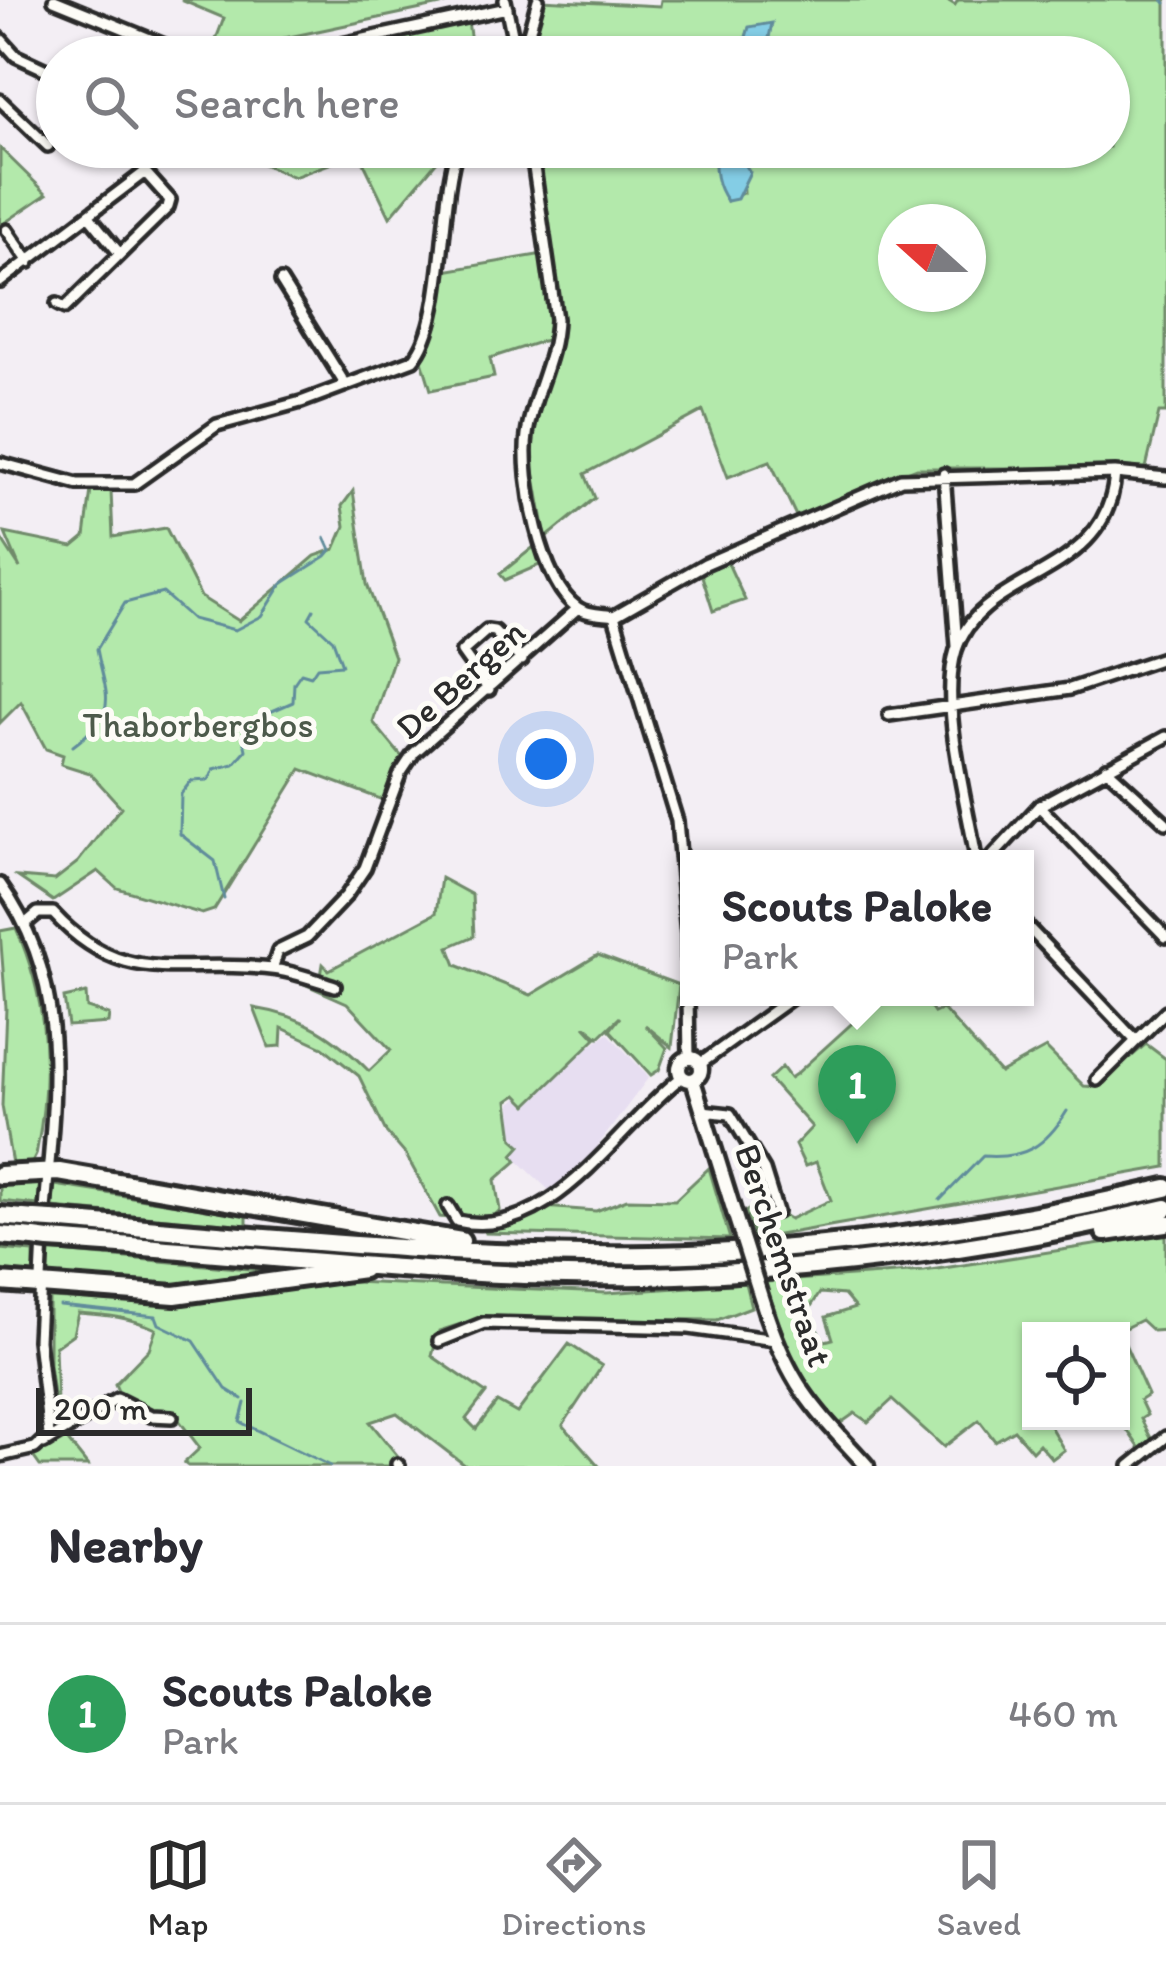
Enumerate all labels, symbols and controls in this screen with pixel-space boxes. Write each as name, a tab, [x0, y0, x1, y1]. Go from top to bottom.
search box	[36, 36, 1130, 168]
icon: search	[78, 69, 144, 135]
text: Search here	[174, 75, 400, 129]
north arrow	[878, 204, 986, 312]
street label: De Bergen	[386, 610, 534, 748]
park label: Thaborbergbos	[83, 703, 313, 746]
your location	[516, 729, 576, 789]
popup	[680, 850, 1034, 1006]
text: Scouts Paloke	[722, 878, 992, 932]
text: Park	[722, 932, 799, 979]
pin: 1	[818, 1045, 896, 1144]
street label: Berchemstraat	[726, 1138, 842, 1372]
map controls	[1022, 1322, 1130, 1430]
button: locate	[1022, 1322, 1130, 1430]
scale bar	[36, 1382, 252, 1435]
text: 200 m	[54, 1389, 147, 1428]
text: Nearby	[48, 1514, 203, 1575]
text: Scouts Paloke	[162, 1663, 432, 1717]
text: 1	[78, 1690, 96, 1737]
text: 460 m	[1008, 1690, 1118, 1737]
text: Park	[162, 1717, 239, 1764]
tab: Map	[145, 1832, 211, 1943]
tab: Directions	[501, 1832, 646, 1943]
tab: Saved	[937, 1832, 1021, 1943]

